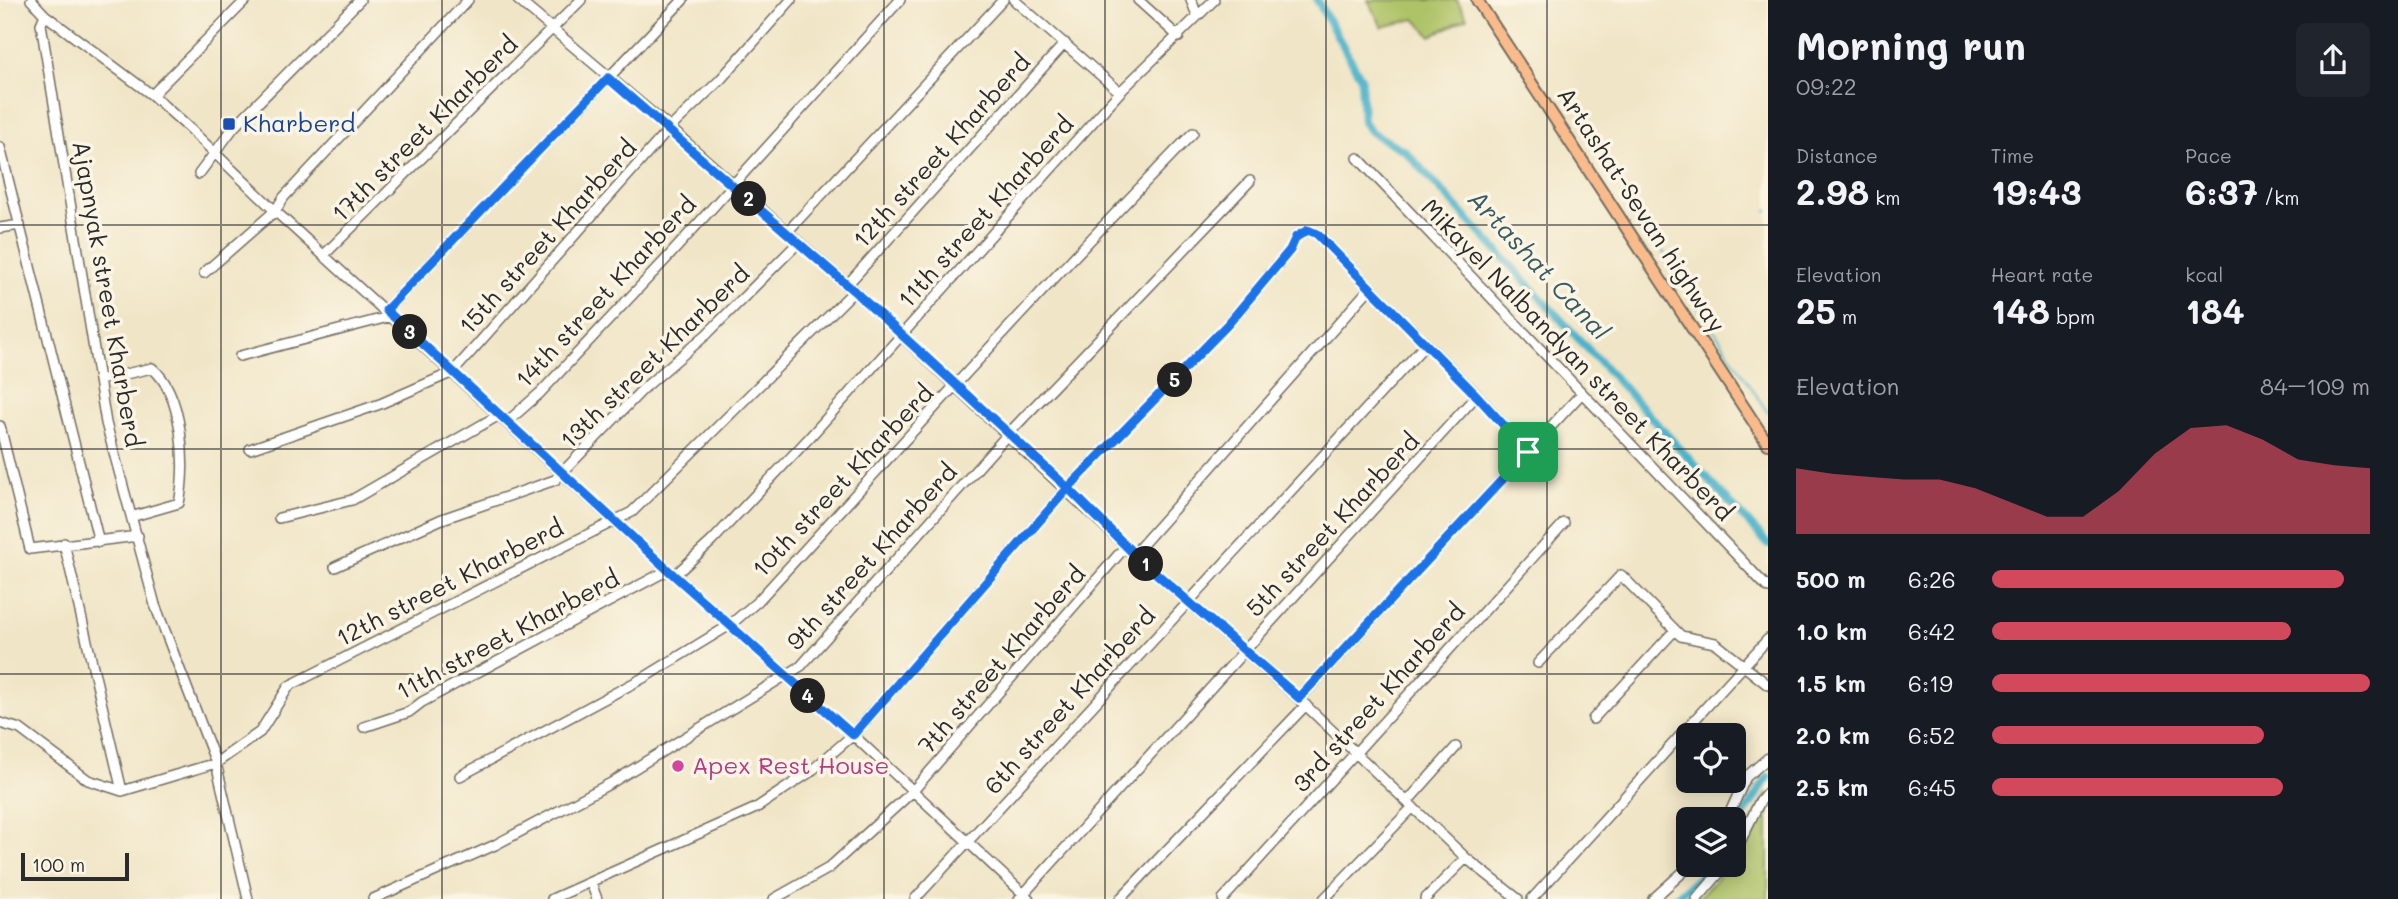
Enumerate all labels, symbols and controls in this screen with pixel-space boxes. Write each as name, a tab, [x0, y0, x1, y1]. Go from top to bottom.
text: Morning run	[1796, 20, 2026, 70]
button: share	[2296, 23, 2370, 97]
street label: 17th street Kharberd	[324, 28, 523, 227]
street label: 12th street Kharberd	[846, 47, 1036, 253]
text: 09:22	[1796, 71, 1857, 101]
street label: Artashat-Sevan highway	[1551, 81, 1733, 338]
place label: Kharberd	[243, 107, 356, 138]
street label: 11th street Kharberd	[890, 108, 1079, 314]
marker: Kharberd	[221, 116, 237, 132]
street label: 15th street Kharberd	[451, 132, 642, 340]
street label: Ajapnyak street Kharberd	[66, 138, 151, 449]
text: Distance	[1796, 143, 1878, 168]
text: Time	[1991, 143, 2034, 168]
text: Pace	[2185, 143, 2232, 168]
text: 2.98	[1796, 168, 1869, 214]
text: 19:43	[1991, 168, 2081, 214]
text: 6:37	[2185, 168, 2258, 214]
pin: 2	[732, 182, 766, 216]
water label: Artashat Canal	[1461, 182, 1619, 347]
text: km	[1869, 185, 1900, 210]
text: /km	[2258, 185, 2299, 210]
text: 2	[743, 186, 754, 211]
street label: 14th street Kharberd	[508, 189, 702, 393]
street label: Mikayel Nalbandyan street Kharberd	[1416, 191, 1741, 527]
street label: 13th street Kharberd	[553, 257, 755, 454]
text: Elevation	[1796, 262, 1881, 287]
text: Heart rate	[1991, 262, 2093, 287]
text: kcal	[2185, 262, 2223, 287]
text: 25	[1796, 287, 1836, 333]
text: 148	[1991, 287, 2050, 333]
text: 184	[2185, 287, 2245, 333]
text: m	[1836, 304, 1857, 329]
text: bpm	[2050, 304, 2095, 329]
pin: 3	[392, 314, 428, 350]
text: 3	[404, 319, 415, 344]
pin: 5	[1158, 362, 1192, 398]
text: 5	[1169, 367, 1180, 392]
text: Elevation	[1796, 371, 1899, 401]
text: 84–109 m	[2260, 371, 2370, 401]
street label: 10th street Kharberd	[745, 377, 939, 583]
pin	[1498, 422, 1558, 482]
street label: 5th street Kharberd	[1239, 425, 1425, 622]
icon: arrive	[1509, 433, 1547, 471]
street label: 9th street Kharberd	[779, 456, 963, 656]
street label: 12th street Kharberd	[331, 511, 568, 652]
pin: 1	[1128, 546, 1164, 582]
text: 1	[1141, 551, 1150, 576]
street label: 7th street Kharberd	[910, 558, 1091, 760]
street label: 11th street Kharberd	[391, 562, 624, 706]
text: 500 m	[1796, 564, 1866, 594]
text: 6:26	[1908, 564, 1956, 594]
street label: 3rd street Kharberd	[1285, 596, 1471, 798]
street label: 6th street Kharberd	[977, 600, 1161, 800]
text: 1.0 km	[1796, 616, 1867, 646]
text: 6:42	[1908, 616, 1955, 646]
text: 1.5 km	[1796, 668, 1866, 698]
text: 6:19	[1908, 668, 1953, 698]
pin: 4	[790, 678, 826, 714]
text: 4	[801, 683, 814, 708]
text: 2.0 km	[1796, 720, 1870, 750]
text: 6:52	[1908, 720, 1955, 750]
map controls	[1676, 723, 1746, 877]
button: locate	[1676, 723, 1746, 793]
place label: Apex Rest House	[692, 749, 889, 780]
marker: Apex Rest House	[670, 758, 686, 774]
text: 2.5 km	[1796, 772, 1868, 802]
text: 6:45	[1908, 772, 1956, 802]
button: layers	[1676, 807, 1746, 877]
scale bar	[21, 850, 130, 882]
text: 100 m	[32, 852, 85, 877]

